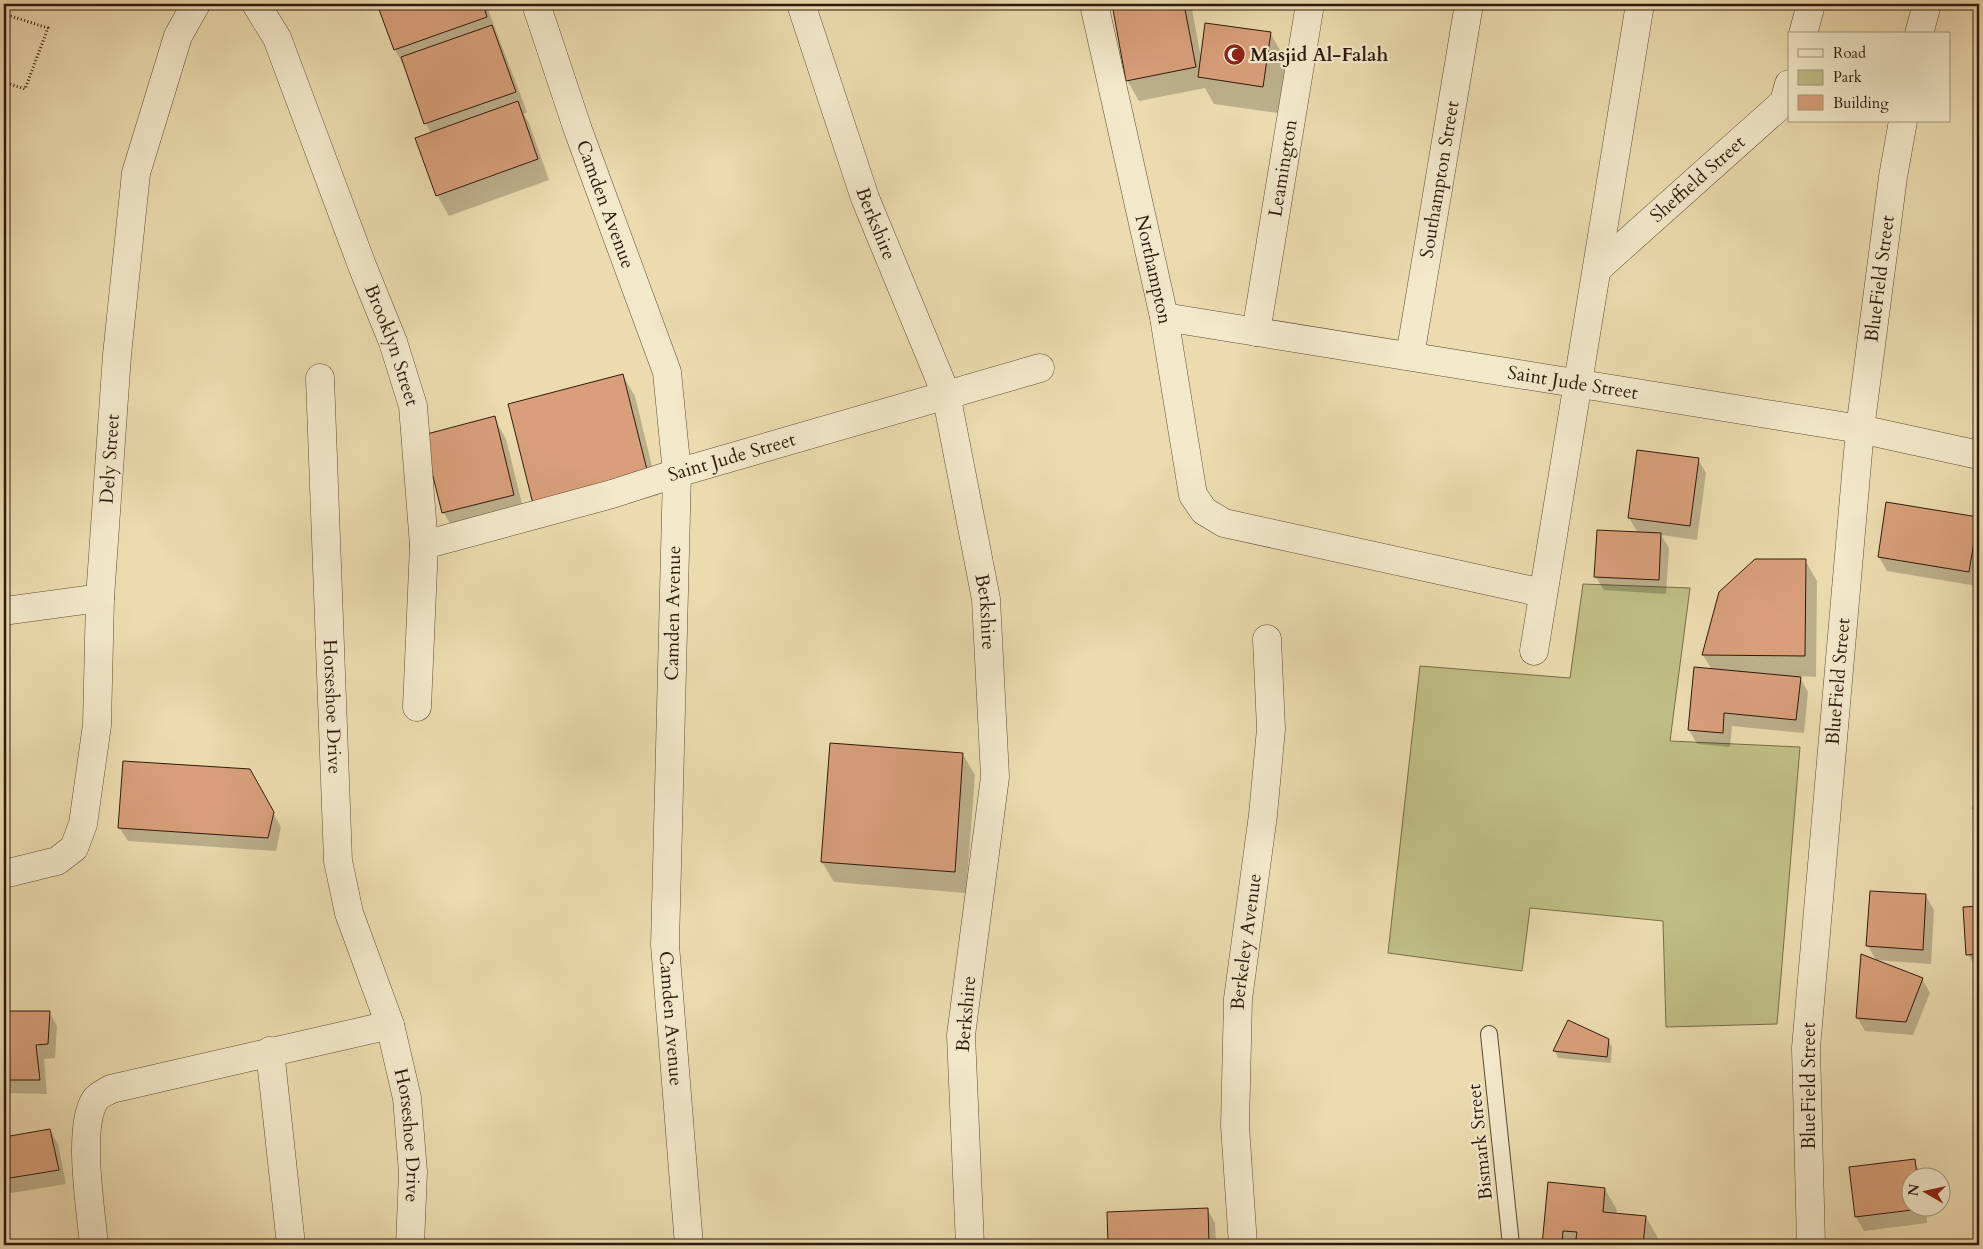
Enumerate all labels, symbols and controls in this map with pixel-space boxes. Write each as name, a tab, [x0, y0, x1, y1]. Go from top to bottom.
legend	[1788, 32, 1950, 122]
place label: Masjid Al-Falah	[1250, 42, 1388, 68]
mosque icon: Masjid Al-Falah	[1222, 43, 1246, 67]
text: Road	[1833, 43, 1866, 63]
text: Park	[1833, 67, 1862, 87]
text: Building	[1833, 93, 1889, 113]
street label: Southampton Street	[1414, 99, 1466, 260]
street label: Leamington	[1262, 117, 1304, 219]
street label: Sheffield Street	[1644, 130, 1751, 229]
street label: Camden Avenue	[570, 136, 641, 272]
street label: Berkshire	[849, 184, 902, 264]
street label: Northampton	[1129, 212, 1178, 326]
street label: BlueField Street	[1859, 214, 1901, 344]
street label: Brooklyn Street	[358, 281, 425, 409]
street label: Saint Jude Street	[1506, 359, 1640, 406]
street label: Dely Street	[94, 413, 126, 505]
street label: Saint Jude Street	[665, 426, 798, 488]
street label: Camden Avenue	[659, 545, 687, 681]
street label: Berkshire	[968, 572, 1002, 651]
street label: BlueField Street	[1819, 617, 1856, 746]
street label: Horseshoe Drive	[317, 639, 348, 775]
street label: Berkeley Avenue	[1225, 872, 1268, 1010]
street label: Camden Avenue	[653, 950, 689, 1087]
street label: Berkshire	[950, 975, 982, 1053]
street label: BlueField Street	[1796, 1022, 1822, 1150]
street label: Horseshoe Drive	[387, 1066, 426, 1203]
street label: Bismark Street	[1461, 1083, 1499, 1201]
north arrow	[1900, 1166, 1950, 1216]
text: N	[1903, 1183, 1924, 1198]

